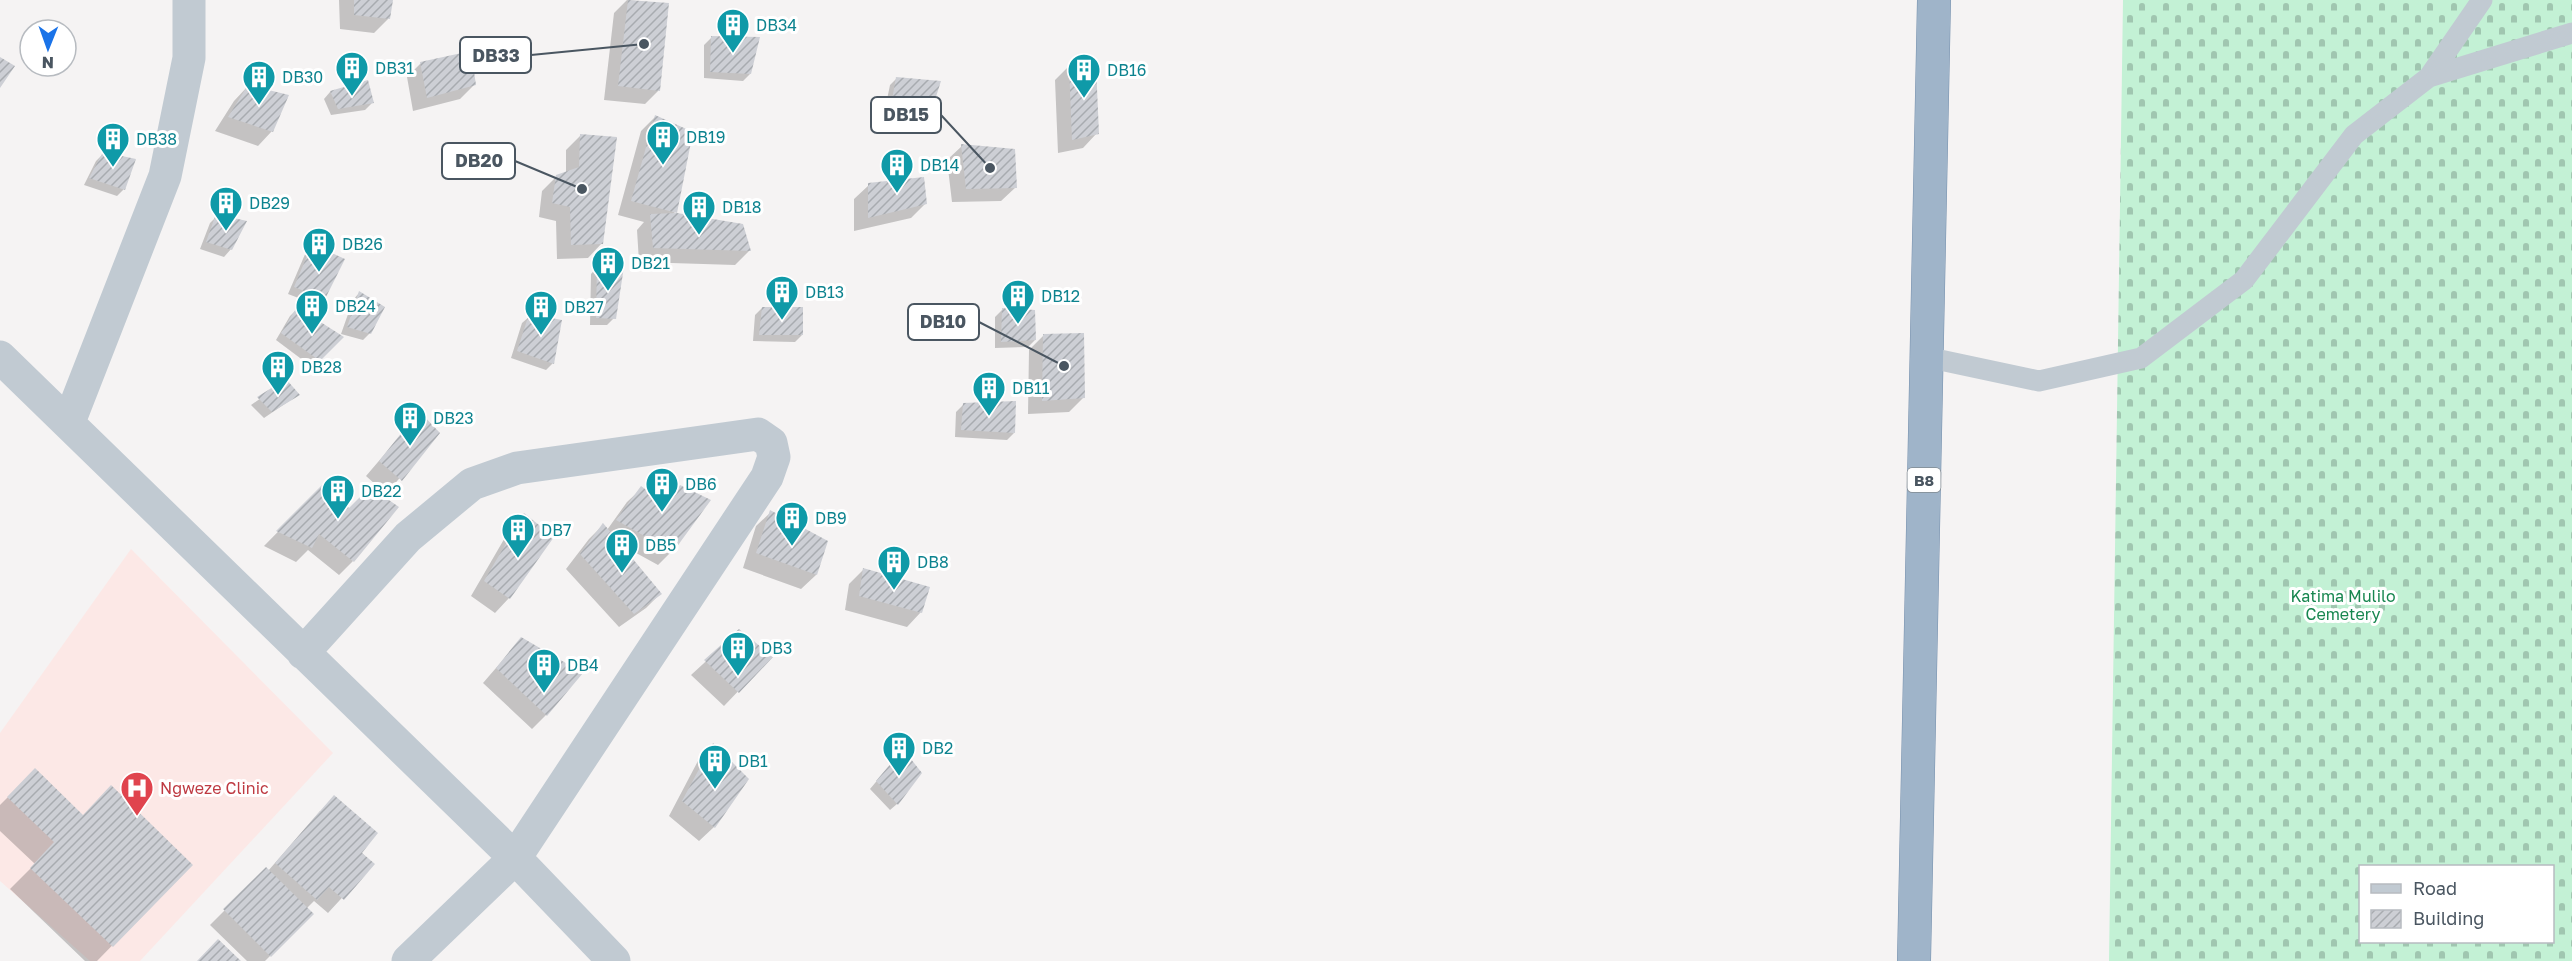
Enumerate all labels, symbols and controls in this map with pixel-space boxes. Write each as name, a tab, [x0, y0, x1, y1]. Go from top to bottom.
building icon: DB34	[715, 7, 751, 54]
place label: DB34	[756, 15, 797, 35]
north arrow	[18, 18, 78, 78]
callout: DB33	[460, 37, 531, 73]
text: DB33	[472, 44, 520, 66]
building icon: DB31	[334, 50, 370, 97]
building icon: DB16	[1066, 52, 1102, 99]
text: N	[41, 53, 54, 73]
place label: DB31	[375, 58, 414, 78]
building icon: DB30	[241, 59, 277, 106]
place label: DB16	[1107, 60, 1146, 80]
place label: DB30	[282, 67, 323, 87]
callout: DB15	[871, 97, 941, 133]
text: DB15	[883, 103, 929, 125]
building icon: DB19	[645, 119, 681, 166]
building icon: DB38	[95, 121, 131, 168]
place label: DB19	[686, 127, 725, 147]
place label: DB38	[136, 129, 177, 149]
callout: DB20	[442, 143, 515, 179]
building icon: DB14	[879, 147, 915, 194]
text: DB20	[455, 149, 503, 171]
place label: DB14	[920, 155, 959, 175]
building icon: DB29	[208, 185, 244, 232]
building icon: DB18	[681, 189, 717, 236]
place label: DB29	[249, 193, 290, 213]
place label: DB18	[722, 197, 761, 217]
building icon: DB26	[301, 226, 337, 273]
place label: DB26	[342, 234, 383, 254]
building icon: DB21	[590, 245, 626, 292]
place label: DB21	[631, 253, 670, 273]
building icon: DB13	[764, 274, 800, 321]
building icon: DB12	[1000, 278, 1036, 325]
place label: DB13	[805, 282, 844, 302]
place label: DB12	[1041, 286, 1080, 306]
building icon: DB24	[294, 288, 330, 335]
building icon: DB27	[523, 289, 559, 336]
place label: DB24	[335, 296, 376, 316]
place label: DB27	[564, 297, 604, 317]
callout: DB10	[908, 304, 979, 340]
text: DB10	[920, 310, 966, 332]
building icon: DB28	[260, 349, 296, 396]
place label: DB28	[301, 357, 342, 377]
building icon: DB11	[971, 370, 1007, 417]
place label: DB11	[1012, 378, 1050, 398]
building icon: DB23	[392, 400, 428, 447]
place label: DB23	[433, 408, 474, 428]
building icon: DB6	[644, 466, 680, 513]
road number: B8	[1908, 468, 1940, 492]
building icon: DB22	[320, 473, 356, 520]
place label: DB6	[685, 474, 717, 494]
place label: DB22	[361, 481, 401, 501]
building icon: DB9	[774, 500, 810, 547]
place label: DB9	[815, 508, 847, 528]
building icon: DB7	[500, 512, 536, 559]
place label: DB7	[541, 520, 571, 540]
building icon: DB5	[604, 527, 640, 574]
place label: DB5	[645, 535, 676, 555]
building icon: DB8	[876, 544, 912, 591]
place label: DB8	[917, 552, 949, 572]
park label: Katima Mulilo Cemetery	[2290, 586, 2396, 624]
building icon: DB3	[720, 630, 756, 677]
place label: DB3	[761, 638, 792, 658]
building icon: DB4	[526, 647, 562, 694]
place label: DB4	[567, 655, 599, 675]
building icon: DB2	[881, 730, 917, 777]
place label: DB2	[922, 738, 953, 758]
building icon: DB1	[697, 743, 733, 790]
place label: DB1	[738, 751, 768, 771]
hospital icon: Ngweze Clinic	[119, 770, 155, 817]
place label: Ngweze Clinic	[160, 778, 269, 798]
legend	[2359, 865, 2554, 943]
text: Road	[2413, 877, 2457, 899]
text: Building	[2413, 907, 2484, 929]

